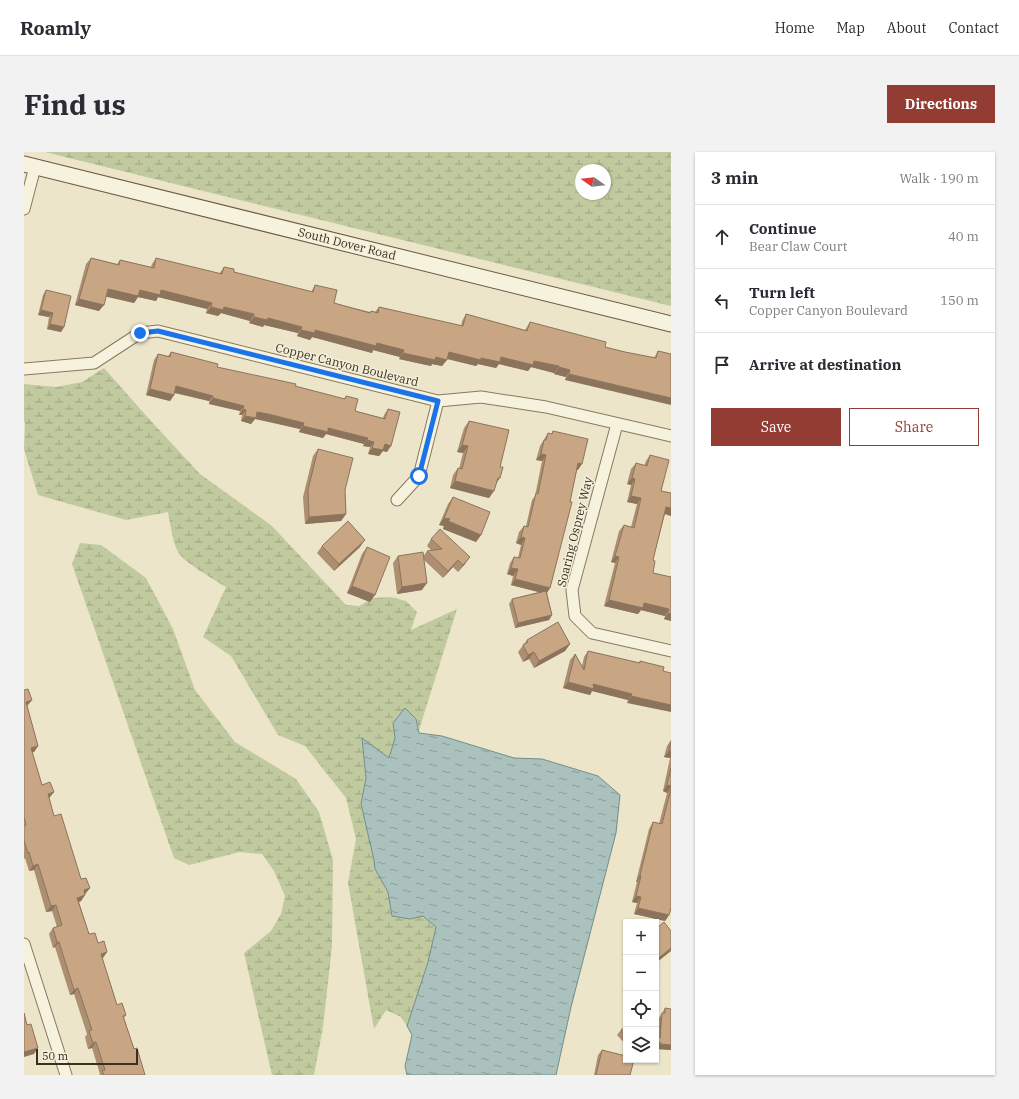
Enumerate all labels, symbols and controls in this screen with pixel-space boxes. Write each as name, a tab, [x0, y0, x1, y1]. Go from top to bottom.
text: Roamly	[20, 16, 91, 40]
text: Home	[775, 19, 814, 37]
text: Map	[836, 19, 865, 37]
text: About	[887, 19, 926, 37]
text: Contact	[948, 19, 999, 37]
button: Directions	[887, 85, 995, 123]
text: Find us	[24, 86, 126, 123]
north arrow	[575, 164, 611, 200]
text: 3 min	[711, 167, 759, 189]
text: Walk · 190 m	[900, 170, 979, 187]
text: Continue	[749, 219, 816, 238]
street label: South Dover Road	[297, 224, 398, 263]
icon: ahead	[711, 226, 733, 248]
text: 40 m	[948, 228, 979, 245]
text: Bear Claw Court	[749, 238, 847, 255]
text: Turn left	[749, 283, 815, 302]
icon: left	[711, 290, 733, 312]
text: 150 m	[940, 292, 979, 309]
text: Copper Canyon Boulevard	[749, 302, 908, 319]
route end	[131, 324, 149, 342]
street label: Copper Canyon Boulevard	[274, 339, 420, 390]
icon: arrive	[711, 354, 733, 376]
text: Arrive at destination	[749, 355, 901, 374]
button: Save	[711, 408, 841, 446]
button: Share	[849, 408, 979, 446]
route start	[410, 467, 428, 485]
street label: Soaring Osprey Way	[554, 475, 596, 589]
map controls	[623, 919, 659, 1063]
button: +	[623, 919, 659, 955]
button: −	[623, 955, 659, 991]
button: locate	[623, 991, 659, 1027]
button: layers	[623, 1027, 659, 1063]
scale bar	[36, 1047, 138, 1066]
text: 50 m	[42, 1049, 68, 1063]

